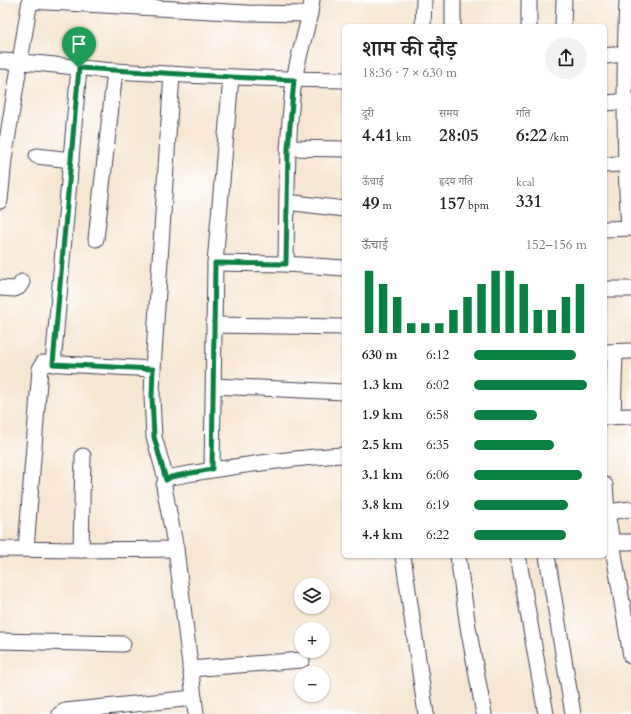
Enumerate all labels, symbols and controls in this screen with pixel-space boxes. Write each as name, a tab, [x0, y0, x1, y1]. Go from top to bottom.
pin	[62, 27, 96, 68]
icon: arrive	[68, 33, 90, 55]
text: शाम की दौड़	[362, 34, 457, 64]
button: share	[545, 37, 587, 79]
text: 18:36 · 7 × 630 m	[362, 64, 457, 82]
text: दूरी	[362, 106, 374, 121]
text: समय	[439, 106, 458, 121]
text: गति	[516, 106, 530, 121]
text: 4.41	[362, 124, 393, 147]
text: 28:05	[439, 124, 479, 147]
text: 6:22	[516, 124, 547, 147]
text: km	[393, 130, 411, 145]
text: /km	[547, 130, 569, 145]
text: ऊँचाई	[362, 174, 384, 189]
text: हृदय गति	[439, 174, 473, 189]
text: kcal	[516, 175, 534, 190]
text: 331	[516, 190, 542, 213]
text: 49	[362, 192, 379, 215]
text: 157	[439, 192, 465, 215]
text: m	[379, 198, 392, 213]
text: bpm	[465, 198, 489, 213]
text: ऊँचाई	[362, 236, 388, 254]
text: 152–156 m	[525, 236, 587, 254]
text: 630 m	[362, 346, 397, 364]
text: 6:12	[426, 346, 449, 364]
text: 1.3 km	[362, 376, 403, 394]
text: 6:02	[426, 376, 449, 394]
text: 1.9 km	[362, 406, 403, 424]
text: 6:58	[426, 406, 449, 424]
text: 2.5 km	[362, 436, 403, 454]
text: 6:35	[426, 436, 449, 454]
text: 3.1 km	[362, 466, 403, 484]
text: 6:06	[426, 466, 449, 484]
text: 3.8 km	[362, 496, 403, 514]
text: 6:19	[426, 496, 449, 514]
text: 4.4 km	[362, 526, 403, 544]
text: 6:22	[426, 526, 449, 544]
map controls	[294, 578, 330, 702]
button: layers	[294, 578, 330, 614]
button: +	[294, 622, 330, 658]
button: −	[294, 666, 330, 702]

